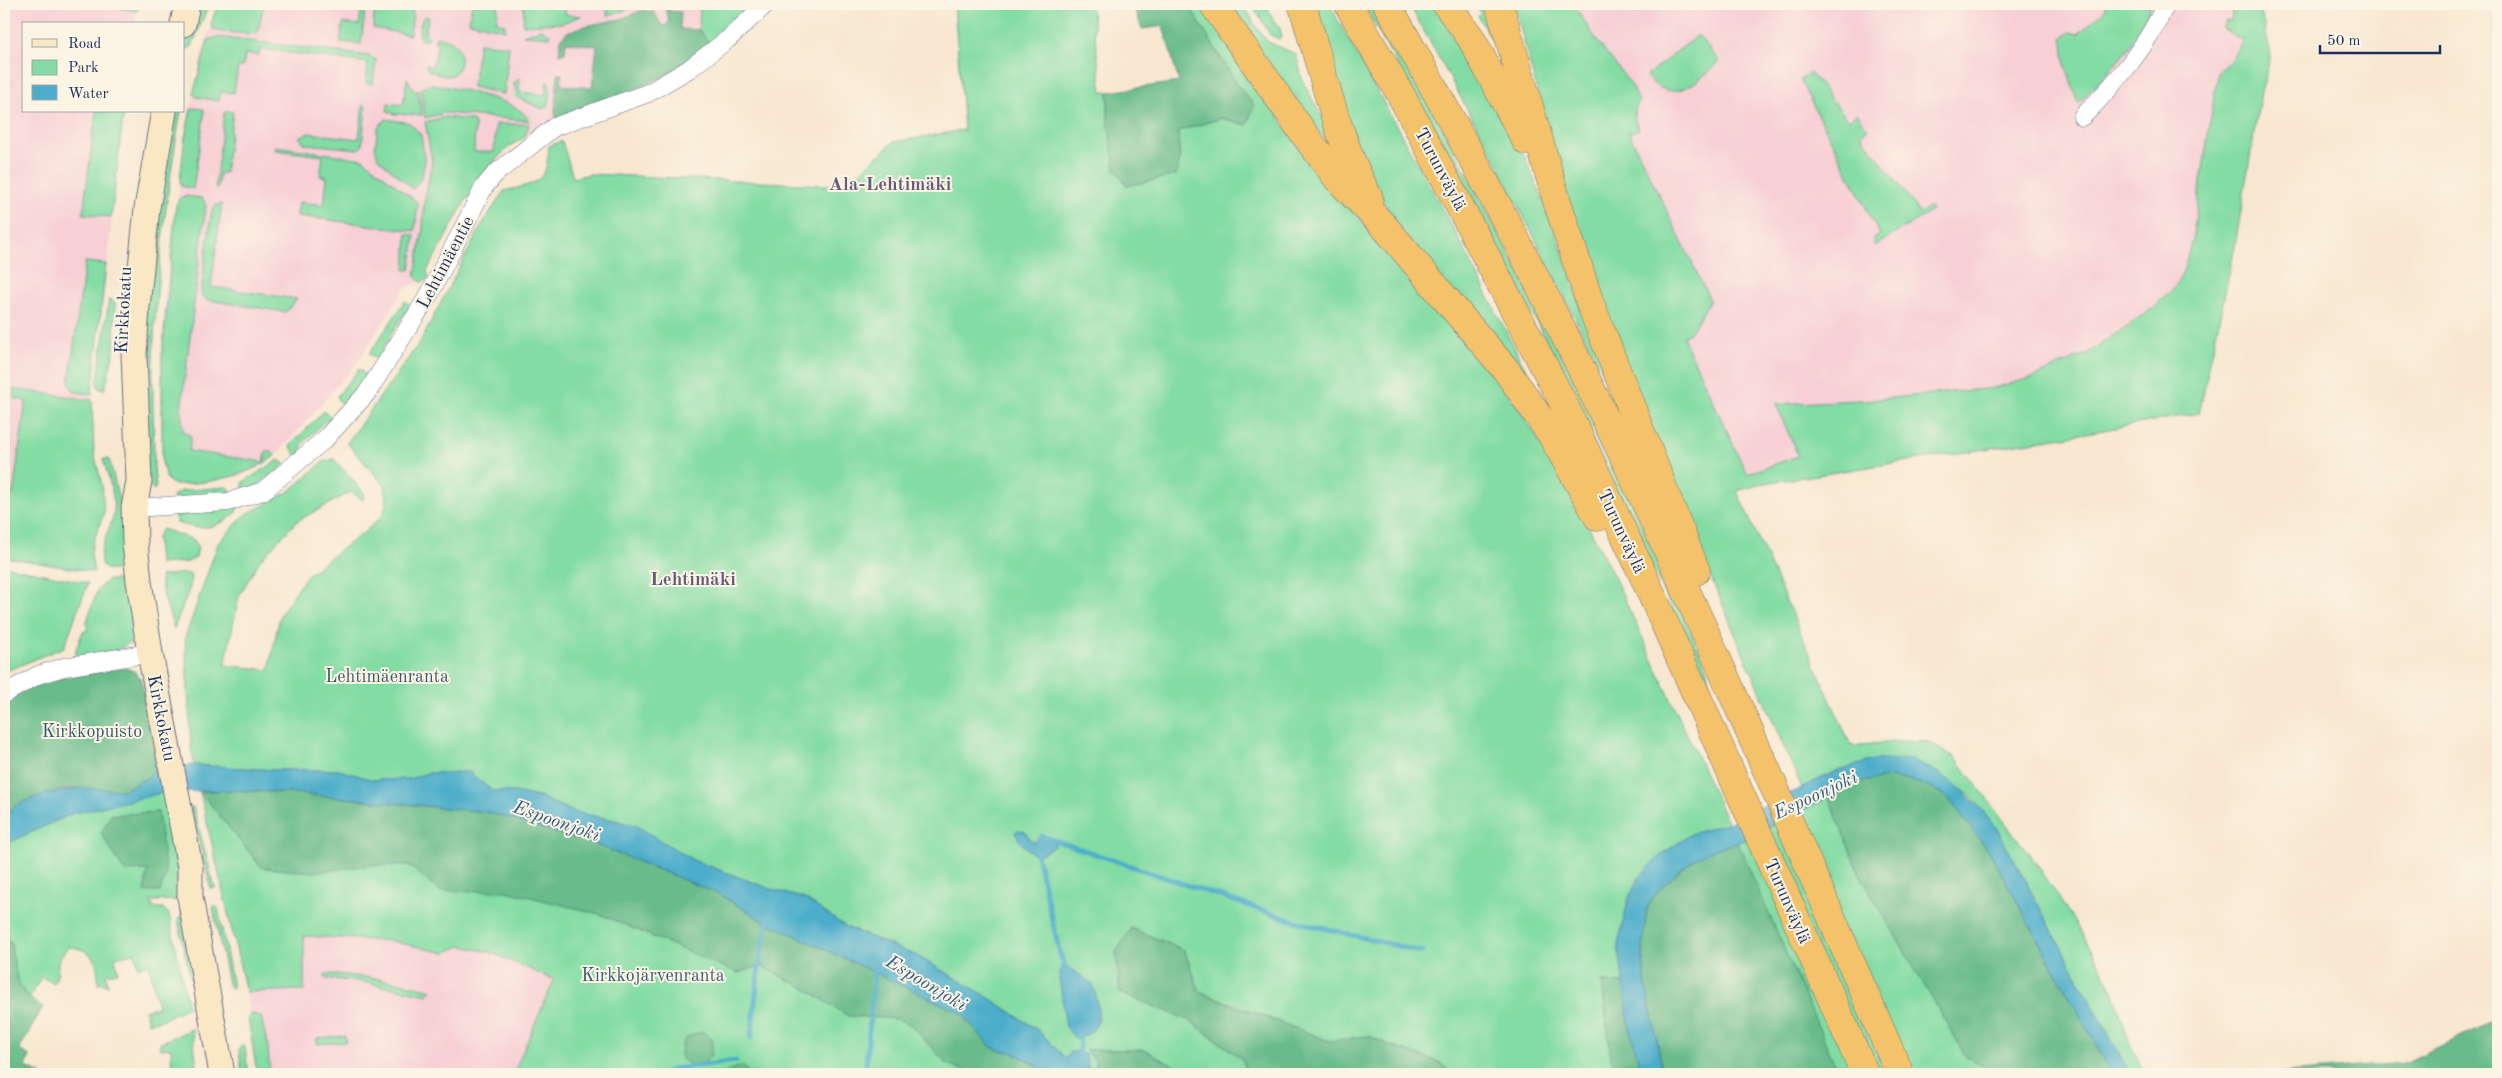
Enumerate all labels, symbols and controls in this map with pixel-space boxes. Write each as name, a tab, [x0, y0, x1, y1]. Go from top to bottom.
legend	[22, 22, 185, 112]
scale bar	[2320, 22, 2440, 54]
text: 50 m	[2327, 34, 2361, 49]
text: Road	[68, 37, 102, 52]
text: Park	[68, 61, 99, 76]
text: Water	[68, 87, 109, 102]
street label: Turunväylä	[1411, 125, 1469, 214]
district label: Ala-Lehtimäki	[829, 176, 952, 195]
street label: Lehtimäentie	[414, 213, 478, 312]
street label: Kirkkokatu	[113, 265, 135, 354]
street label: Turunväylä	[1594, 487, 1648, 576]
district label: Lehtimäki	[650, 571, 736, 590]
park label: Lehtimäenranta	[325, 668, 449, 686]
street label: Kirkkokatu	[144, 673, 178, 763]
park label: Kirkkopuisto	[42, 723, 142, 741]
water label: Espoonjoki	[1770, 768, 1862, 824]
water label: Espoonjoki	[509, 798, 603, 846]
street label: Turunväylä	[1760, 856, 1814, 947]
water label: Espoonjoki	[881, 952, 970, 1016]
park label: Kirkkojärvenranta	[581, 967, 725, 985]

